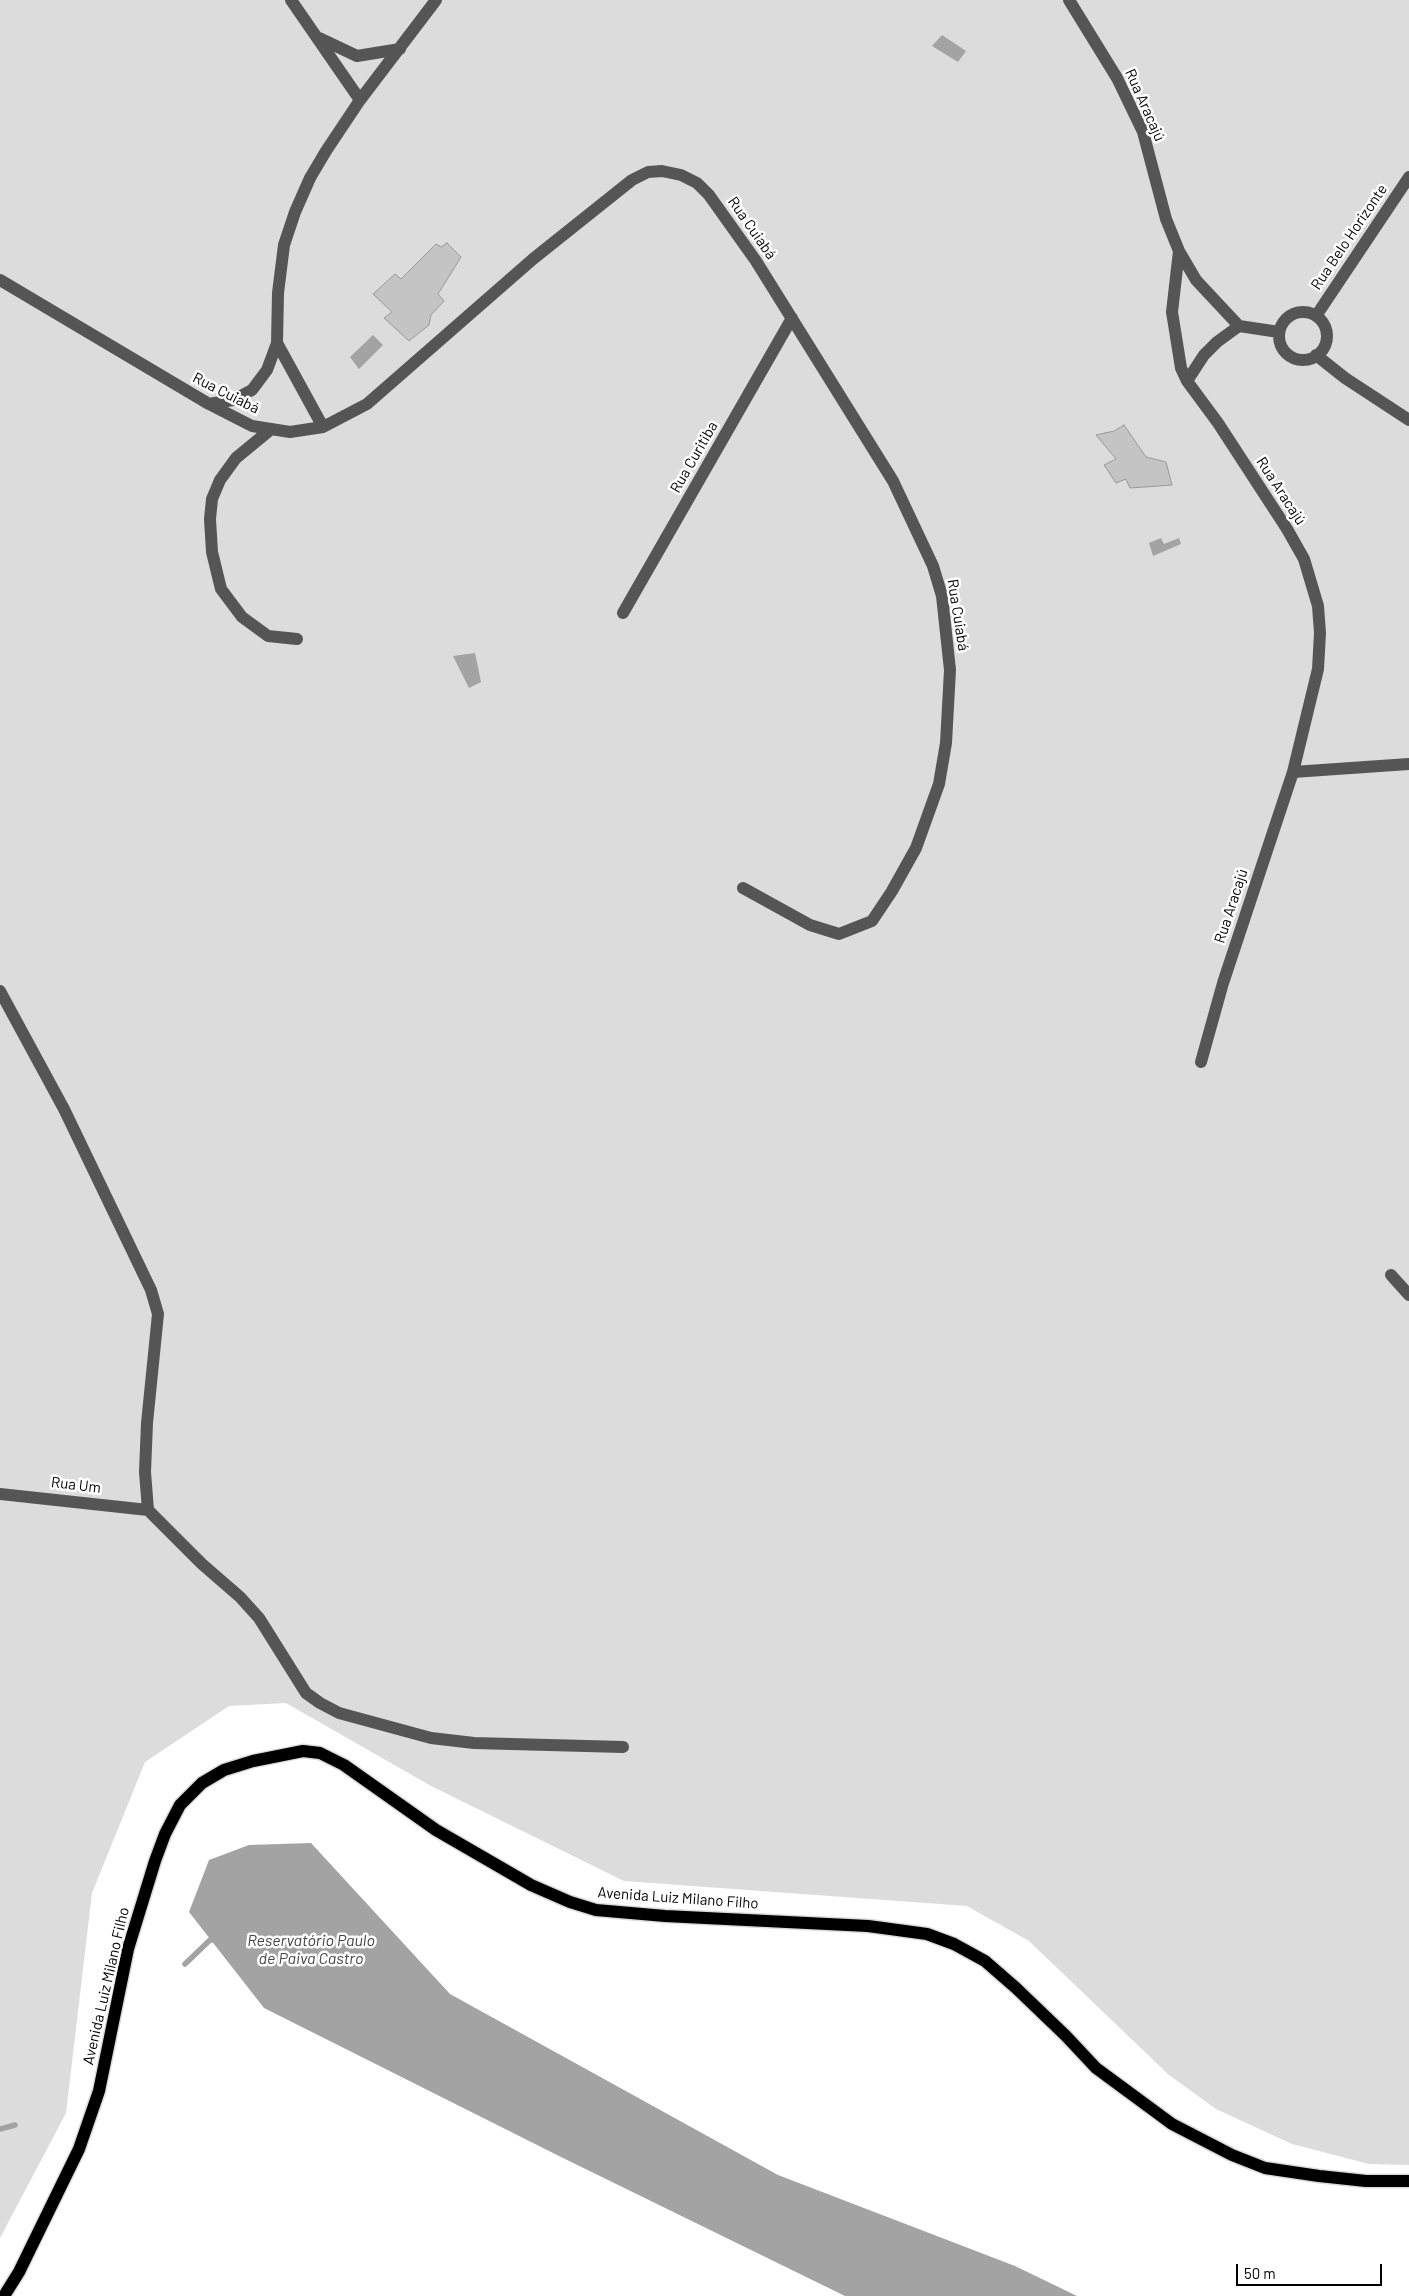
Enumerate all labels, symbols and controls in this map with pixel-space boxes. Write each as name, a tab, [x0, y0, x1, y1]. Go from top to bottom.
street label: Rua Aracajú	[1121, 66, 1169, 144]
street label: Rua Belo Horizonte	[1307, 181, 1391, 293]
street label: Rua Cuiabá	[724, 193, 780, 263]
street label: Rua Cuiabá	[190, 369, 262, 417]
street label: Rua Curitiba	[666, 418, 722, 496]
street label: Rua Aracajú	[1252, 454, 1310, 528]
street label: Rua Cuiabá	[943, 578, 973, 652]
street label: Rua Aracajú	[1210, 866, 1252, 946]
street label: Rua Um	[50, 1473, 102, 1497]
street label: Avenida Luiz Milano Filho	[597, 1883, 759, 1913]
street label: Avenida Luiz Milano Filho	[79, 1905, 133, 2067]
water label: Reservatório Paulo de Paiva Castro	[247, 1931, 375, 1969]
scale bar	[1239, 2254, 1385, 2286]
text: 50 m	[1244, 2264, 1276, 2282]

